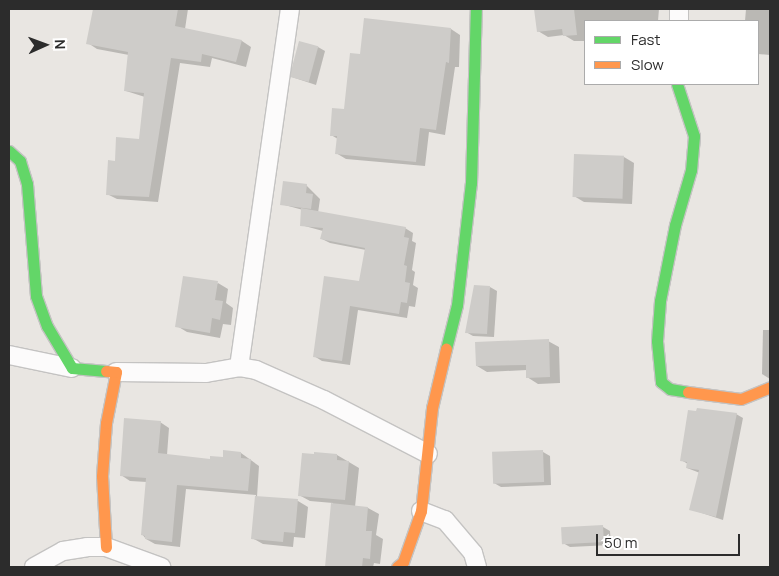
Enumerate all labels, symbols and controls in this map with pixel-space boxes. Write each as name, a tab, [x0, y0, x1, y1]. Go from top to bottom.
north arrow	[20, 20, 70, 70]
legend	[584, 20, 759, 85]
text: Fast	[631, 29, 660, 50]
text: N	[51, 39, 70, 50]
text: Slow	[631, 54, 664, 75]
scale bar	[599, 524, 743, 556]
text: 50 m	[604, 532, 638, 553]

